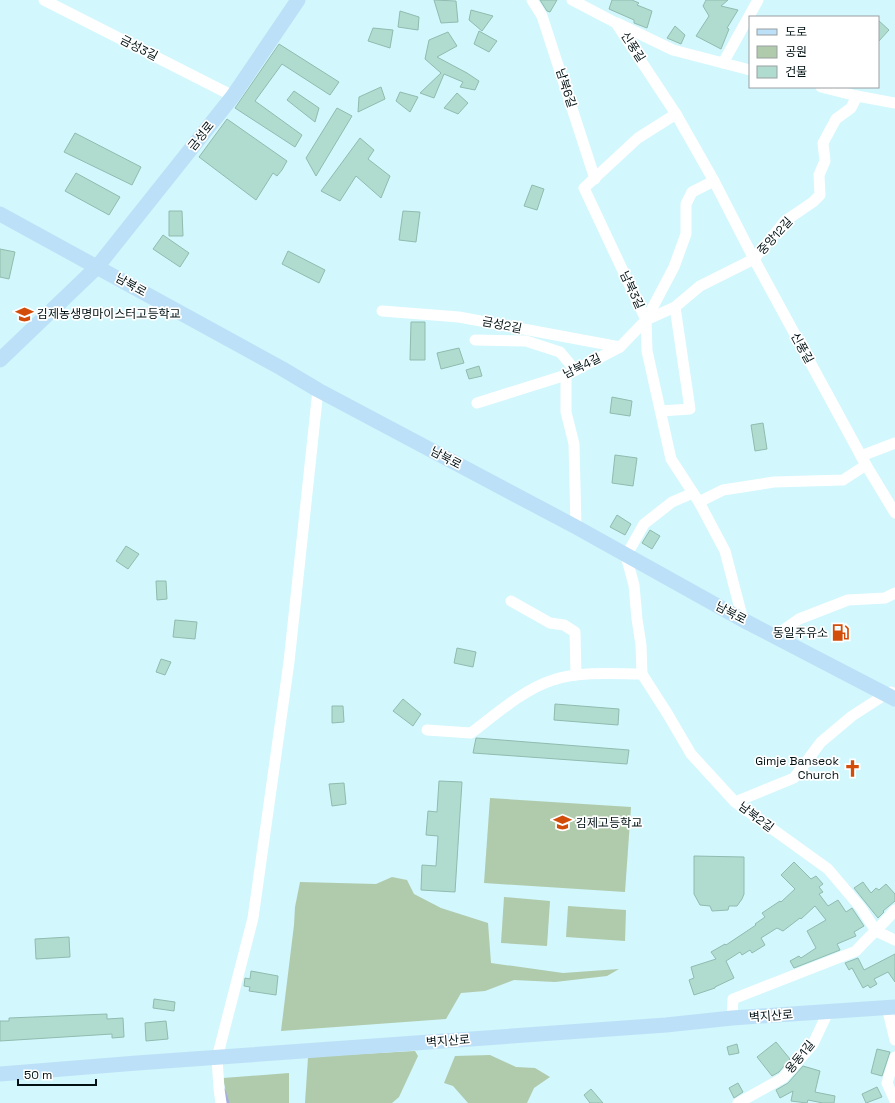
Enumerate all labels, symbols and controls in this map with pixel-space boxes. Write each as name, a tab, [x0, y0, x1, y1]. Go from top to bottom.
legend	[749, 16, 879, 88]
text: 도로	[785, 24, 807, 40]
street label: 신풍길	[617, 29, 649, 65]
street label: 금성3길	[117, 32, 161, 64]
text: 공원	[785, 44, 807, 60]
text: 건물	[785, 64, 807, 80]
street label: 남북6길	[552, 66, 580, 110]
street label: 금성로	[184, 118, 218, 154]
street label: 중앙12길	[754, 214, 796, 258]
street label: 남북3길	[616, 268, 648, 312]
street label: 남북로	[113, 270, 149, 300]
school or university icon: 김제농생명마이스터고등학교	[14, 304, 34, 324]
place label: 김제농생명마이스터고등학교	[37, 306, 181, 322]
street label: 금성2길	[481, 313, 523, 337]
street label: 신풍길	[787, 330, 817, 366]
street label: 남북4길	[560, 350, 604, 382]
street label: 남북로	[428, 443, 464, 473]
street label: 남북로	[713, 598, 749, 628]
fuel station icon: 동일주유소	[831, 623, 851, 643]
place label: 동일주유소	[773, 625, 828, 641]
place label: Gimje Banseok Church	[755, 753, 840, 783]
church icon: Gimje Banseok Church	[842, 758, 862, 778]
street label: 남북2길	[735, 798, 777, 836]
school or university icon: 김제고등학교	[553, 813, 573, 833]
place label: 김제고등학교	[576, 815, 642, 831]
street label: 벽지산로	[748, 1006, 794, 1026]
street label: 벽지산로	[425, 1031, 471, 1051]
street label: 용동1길	[782, 1037, 818, 1077]
scale bar	[18, 1061, 96, 1087]
text: 50 m	[24, 1067, 52, 1083]

